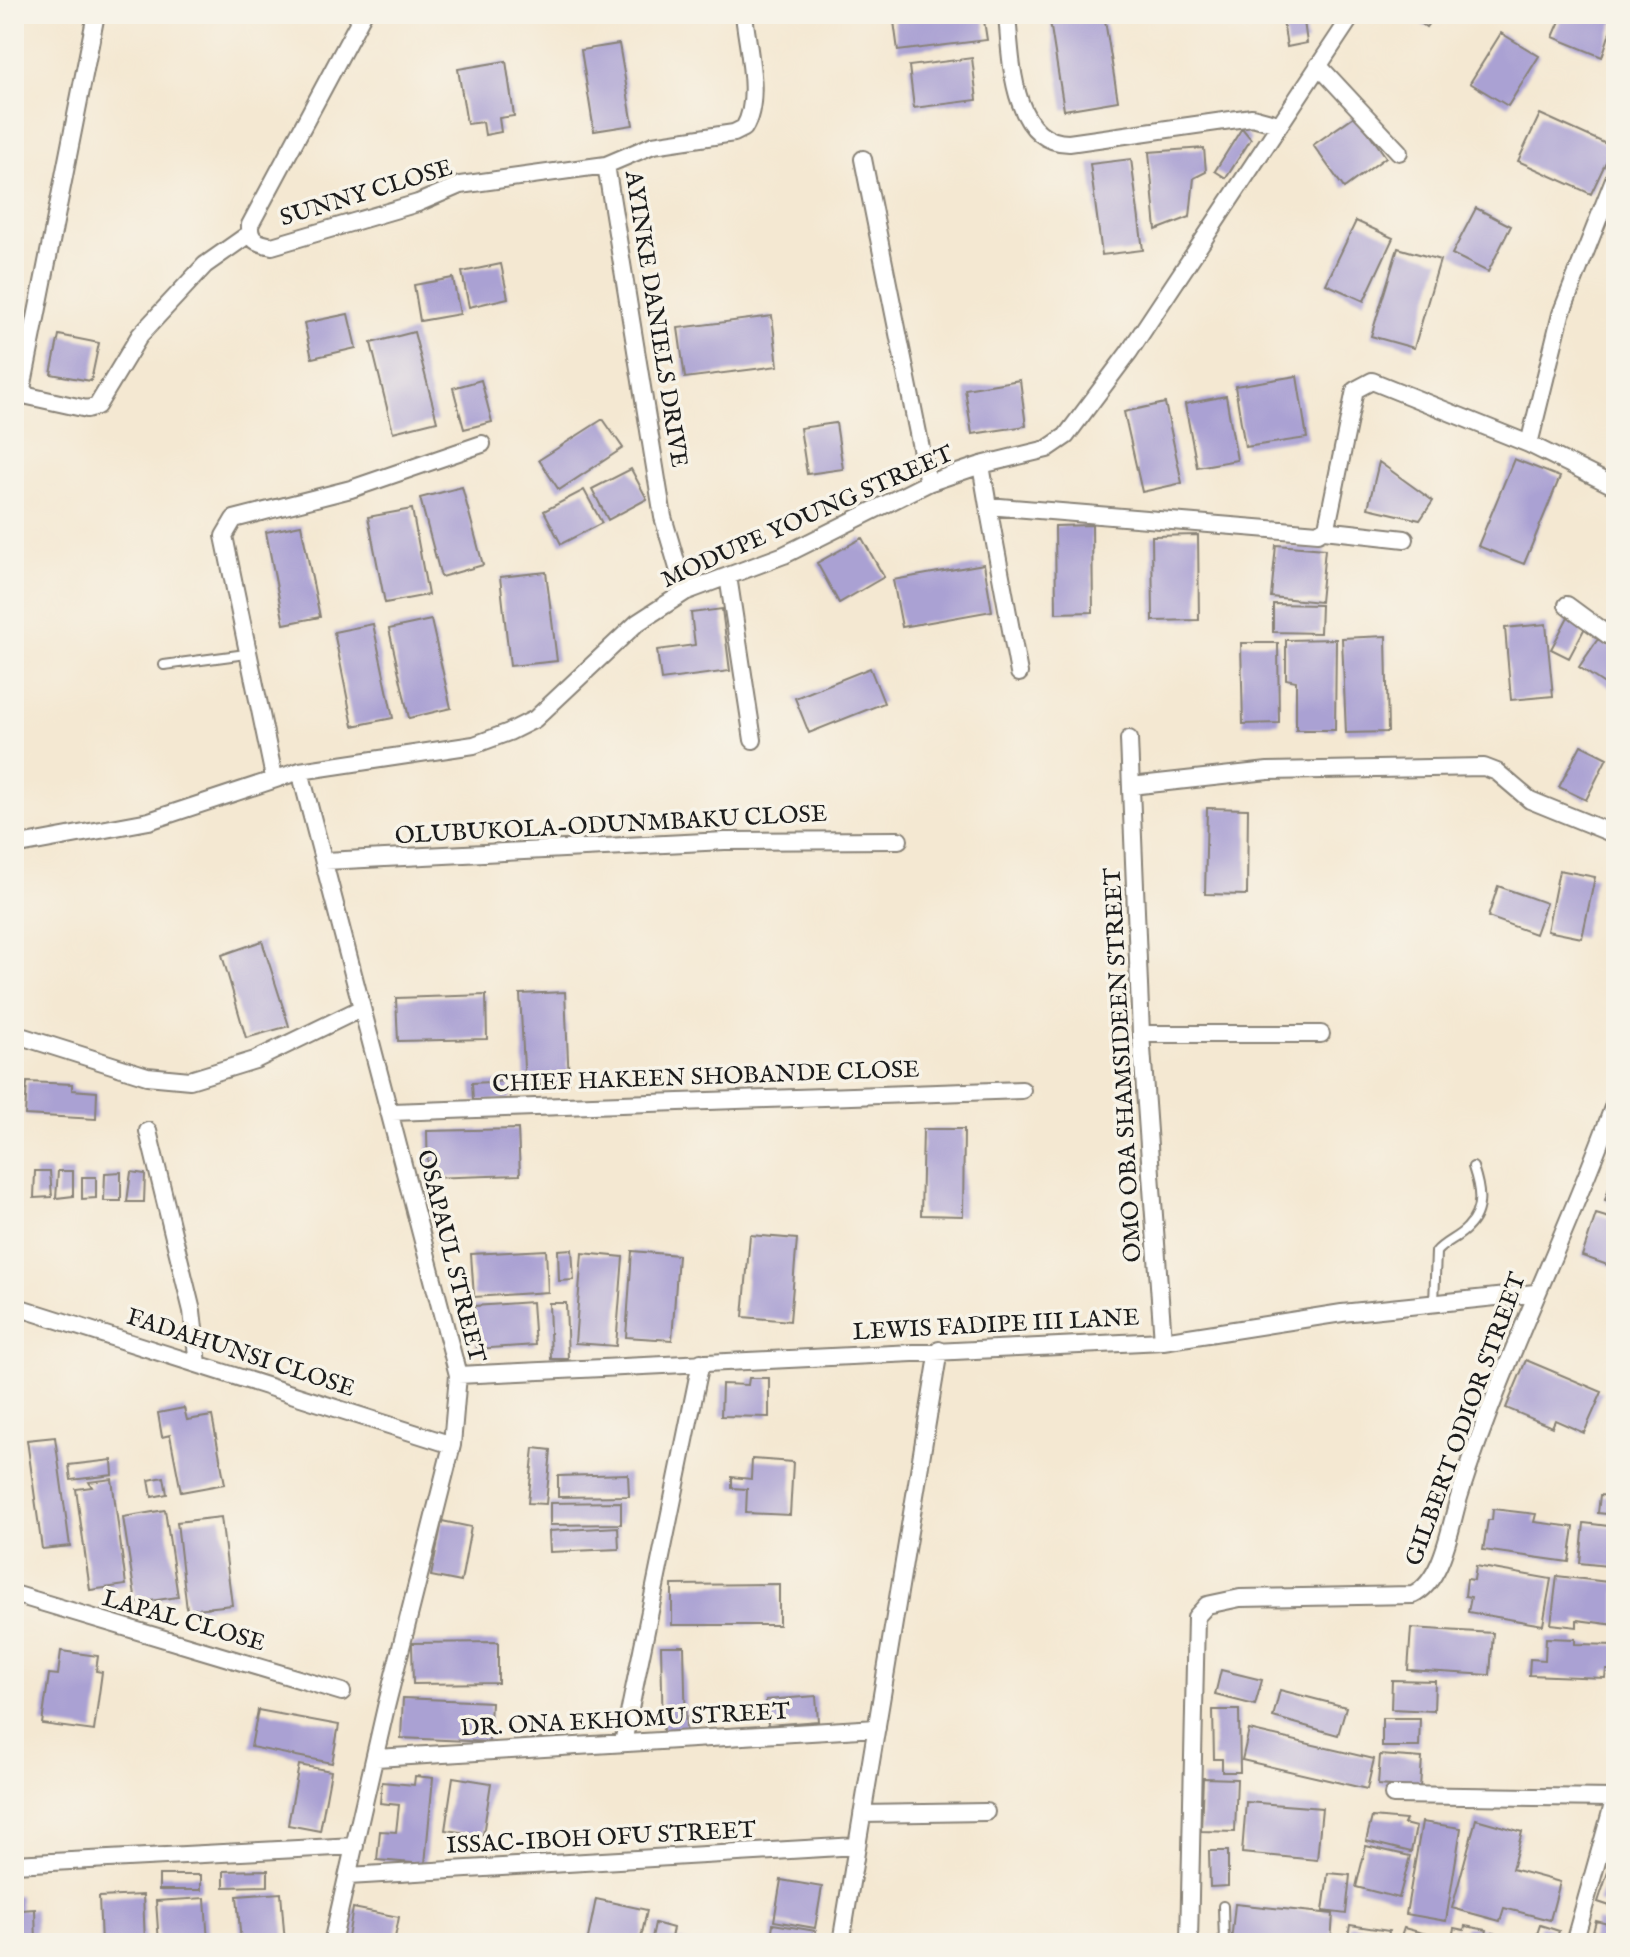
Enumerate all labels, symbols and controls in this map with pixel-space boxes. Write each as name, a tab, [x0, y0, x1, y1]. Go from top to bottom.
street label: SUNNY CLOSE	[276, 152, 456, 234]
street label: AYINKE DANIELS DRIVE	[617, 168, 694, 470]
street label: MODUPE YOUNG STREET	[657, 439, 959, 596]
street label: OLUBUKOLA-ODUNMBAKU CLOSE	[394, 799, 828, 852]
street label: OMO OBA SHAMSIDEEN STREET	[1098, 866, 1149, 1263]
street label: CHIEF HAKEEN SHOBANDE CLOSE	[492, 1055, 920, 1100]
street label: OSAPAUL STREET	[409, 1147, 492, 1366]
street label: GILBERT ODIOR STREET	[1399, 1268, 1534, 1570]
street label: FADAHUNSI CLOSE	[122, 1302, 359, 1405]
street label: LEWIS FADIPE III LANE	[852, 1303, 1140, 1348]
street label: LAPAL CLOSE	[99, 1583, 269, 1660]
street label: DR. ONA EKHOMU STREET	[460, 1696, 791, 1745]
street label: ISSAC-IBOH OFU STREET	[446, 1815, 757, 1862]

